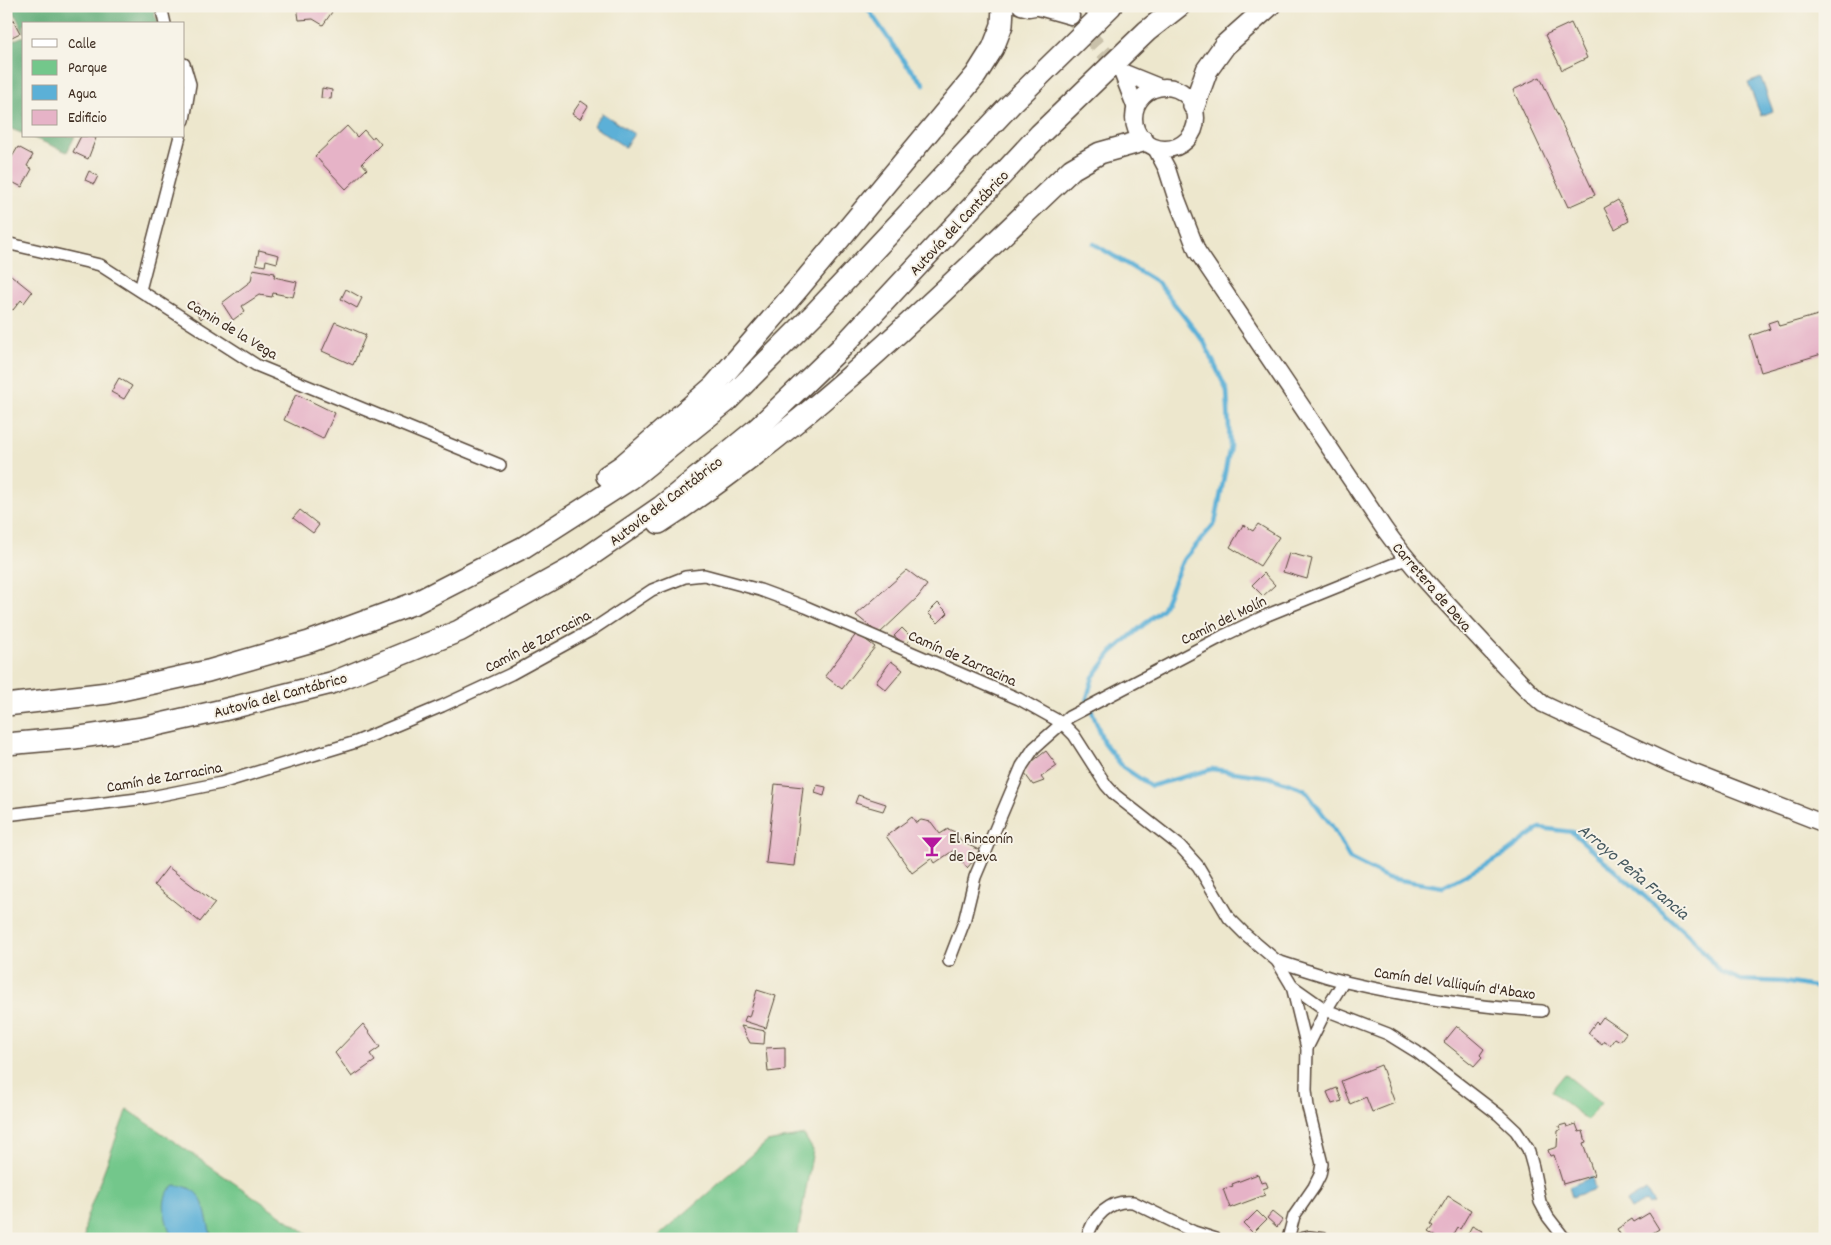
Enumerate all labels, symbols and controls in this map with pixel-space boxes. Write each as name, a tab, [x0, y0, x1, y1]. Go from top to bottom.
legend	[22, 22, 185, 138]
text: Calle	[68, 34, 97, 56]
text: Parque	[68, 58, 108, 80]
text: Agua	[68, 84, 97, 106]
text: Edificio	[68, 108, 107, 130]
street label: Autovía del Cantábrico	[905, 166, 1015, 282]
street label: Camin de la Vega	[182, 294, 282, 367]
street label: Autovía del Cantábrico	[605, 451, 728, 553]
street label: Carretera de Deva	[1386, 538, 1477, 638]
street label: Camín del Molín	[1177, 591, 1271, 652]
street label: Camín de Zarracina	[481, 604, 596, 680]
street label: Camín de Zarracina	[904, 625, 1020, 694]
street label: Autovía del Cantábrico	[211, 668, 350, 725]
street label: Camín de Zarracina	[105, 757, 224, 800]
water label: Arroyo Peña Francia	[1571, 819, 1694, 928]
place label: El Rinconín de Deva	[949, 828, 1013, 869]
bar icon: El Rinconín de Deva	[919, 833, 945, 859]
street label: Camín del Valliquín d'Abaxo	[1372, 962, 1537, 1007]

